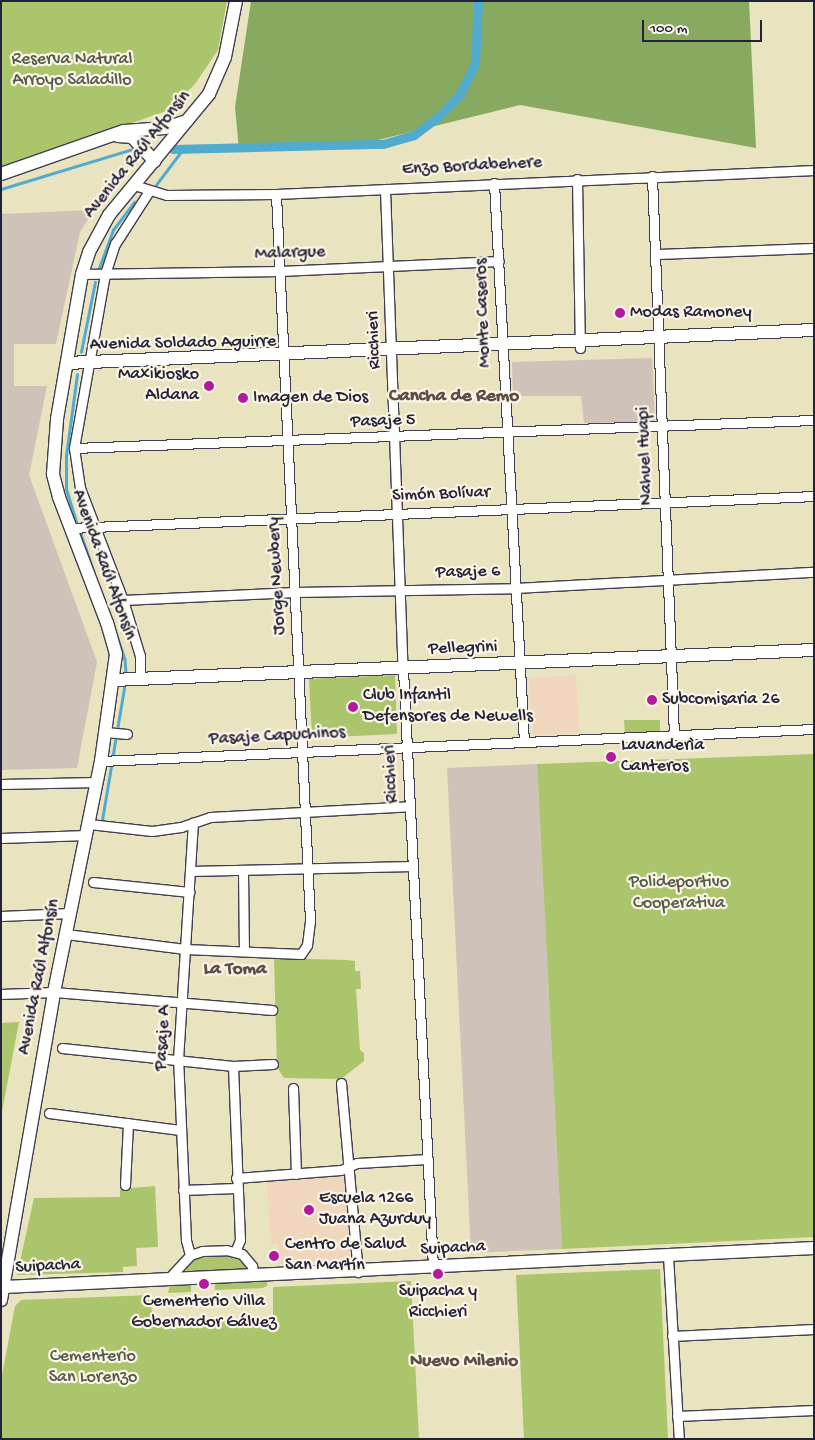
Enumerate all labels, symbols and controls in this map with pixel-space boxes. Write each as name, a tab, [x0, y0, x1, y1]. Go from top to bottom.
scale bar	[645, 10, 765, 42]
text: 100 m	[650, 20, 687, 38]
park label: Reserva Natural Arroyo Saladillo	[11, 50, 133, 92]
street label: Avenida Raúl Alfonsín	[80, 87, 196, 223]
street label: Enzo Bordabehere	[401, 153, 543, 181]
street label: Malargue	[254, 242, 326, 266]
street label: Monte Caseros	[471, 258, 497, 368]
place label: Modas Ramoney	[630, 302, 752, 324]
marker: Modas Ramoney	[614, 307, 626, 319]
street label: Ricchieri	[363, 310, 387, 370]
street label: Avenida Soldado Aguirre	[89, 332, 277, 356]
place label: Maxikiosko Aldana	[118, 365, 199, 408]
marker: Maxikiosko Aldana	[203, 380, 215, 392]
district label: Cancha de Remo	[389, 386, 519, 408]
place label: Imagen de Dios	[253, 387, 368, 409]
marker: Imagen de Dios	[237, 392, 249, 404]
street label: Nahuel Huapi	[633, 406, 659, 506]
street label: Pasaje 5	[350, 410, 416, 434]
street label: Simón Bolívar	[392, 482, 490, 508]
street label: Avenida Raúl Alfonsín	[66, 487, 140, 643]
street label: Jorge Newbery	[264, 516, 292, 636]
street label: Pasaje 6	[436, 562, 500, 584]
street label: Pellegrini	[428, 637, 498, 661]
place label: Club Infantil Defensores de Newells	[363, 686, 533, 729]
place label: Subcomisaria 26	[662, 689, 780, 711]
marker: Subcomisaria 26	[646, 694, 658, 706]
marker: Club Infantil Defensores de Newells	[347, 701, 359, 713]
street label: Pasaje Capuchinos	[208, 723, 346, 751]
place label: Lavanderìa Canteros	[621, 736, 704, 779]
street label: Ricchieri	[380, 744, 404, 804]
marker: Lavanderìa Canteros	[605, 751, 617, 763]
park label: Polideportivo Cooperativa	[629, 873, 729, 916]
street label: Avenida Raúl Alfonsín	[14, 897, 66, 1057]
district label: La Toma	[203, 959, 267, 981]
street label: Pasaje A	[151, 1005, 177, 1071]
place label: Escuela 1266 Juana Azurduy	[319, 1189, 431, 1232]
marker: Escuela 1266 Juana Azurduy	[303, 1204, 315, 1216]
place label: Centro de Salud San Martín	[285, 1235, 405, 1278]
street label: Suipacha	[420, 1237, 486, 1261]
marker: Centro de Salud San Martín	[267, 1249, 281, 1263]
street label: Suipacha	[15, 1255, 81, 1279]
marker: Suipacha y Ricchieri	[432, 1268, 444, 1280]
marker: Cementerio Villa Gobernador Gálvez	[198, 1278, 210, 1290]
place label: Suipacha y Ricchieri	[399, 1282, 477, 1325]
place label: Cementerio Villa Gobernador Gálvez	[131, 1292, 277, 1335]
park label: Cementerio San Lorenzo	[49, 1347, 137, 1390]
district label: Nuevo Milenio	[410, 1351, 518, 1373]

